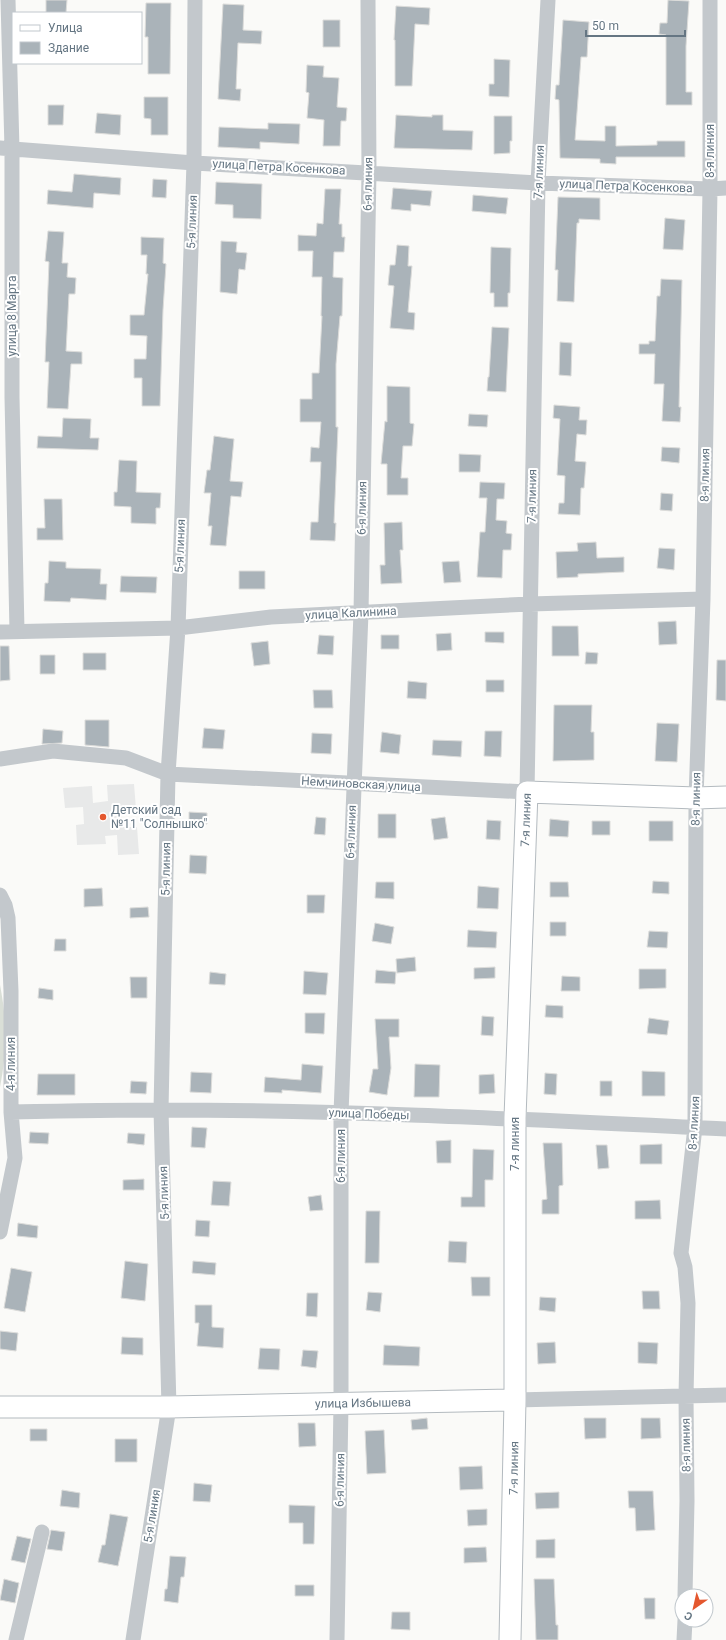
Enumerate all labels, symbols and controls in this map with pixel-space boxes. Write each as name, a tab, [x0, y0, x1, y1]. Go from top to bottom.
legend	[12, 12, 142, 64]
scale bar	[586, 12, 685, 38]
text: 50 m	[592, 19, 619, 33]
text: Улица	[48, 21, 83, 35]
text: Здание	[48, 41, 89, 55]
street label: 8-я линия	[703, 124, 717, 178]
street label: 7-я линия	[531, 145, 547, 199]
street label: улица Петра Косенкова	[212, 157, 346, 177]
street label: 6-я линия	[361, 157, 375, 211]
street label: улица Петра Косенкова	[559, 177, 693, 195]
street label: 5-я линия	[184, 195, 200, 249]
street label: улица 8 Марта	[5, 275, 19, 357]
street label: 8-я линия	[698, 448, 712, 502]
street label: 7-я линия	[525, 469, 539, 523]
street label: 6-я линия	[355, 481, 369, 535]
street label: 5-я линия	[172, 519, 188, 573]
street label: улица Калинина	[305, 604, 397, 622]
street label: 8-я линия	[689, 772, 703, 826]
street label: Немчиновская улица	[301, 774, 421, 794]
street label: 7-я линия	[518, 793, 534, 847]
place label: Детский сад №11 "Солнышко"	[111, 803, 208, 831]
street label: 6-я линия	[343, 805, 359, 859]
marker: Детский сад №11 "Солнышко"	[98, 812, 108, 822]
street label: 5-я линия	[159, 842, 173, 896]
street label: 4-я линия	[4, 1037, 18, 1091]
street label: 8-я линия	[686, 1096, 702, 1150]
street label: улица Победы	[328, 1106, 410, 1122]
street label: 7-я линия	[508, 1117, 522, 1171]
street label: 6-я линия	[334, 1129, 348, 1183]
street label: 5-я линия	[156, 1166, 172, 1220]
street label: улица Избышева	[315, 1395, 411, 1411]
street label: 8-я линия	[679, 1418, 693, 1472]
street label: 7-я линия	[507, 1441, 521, 1495]
street label: 6-я линия	[333, 1453, 347, 1507]
street label: 5-я линия	[141, 1488, 163, 1544]
north arrow	[674, 1588, 714, 1628]
text: С	[682, 1608, 695, 1623]

